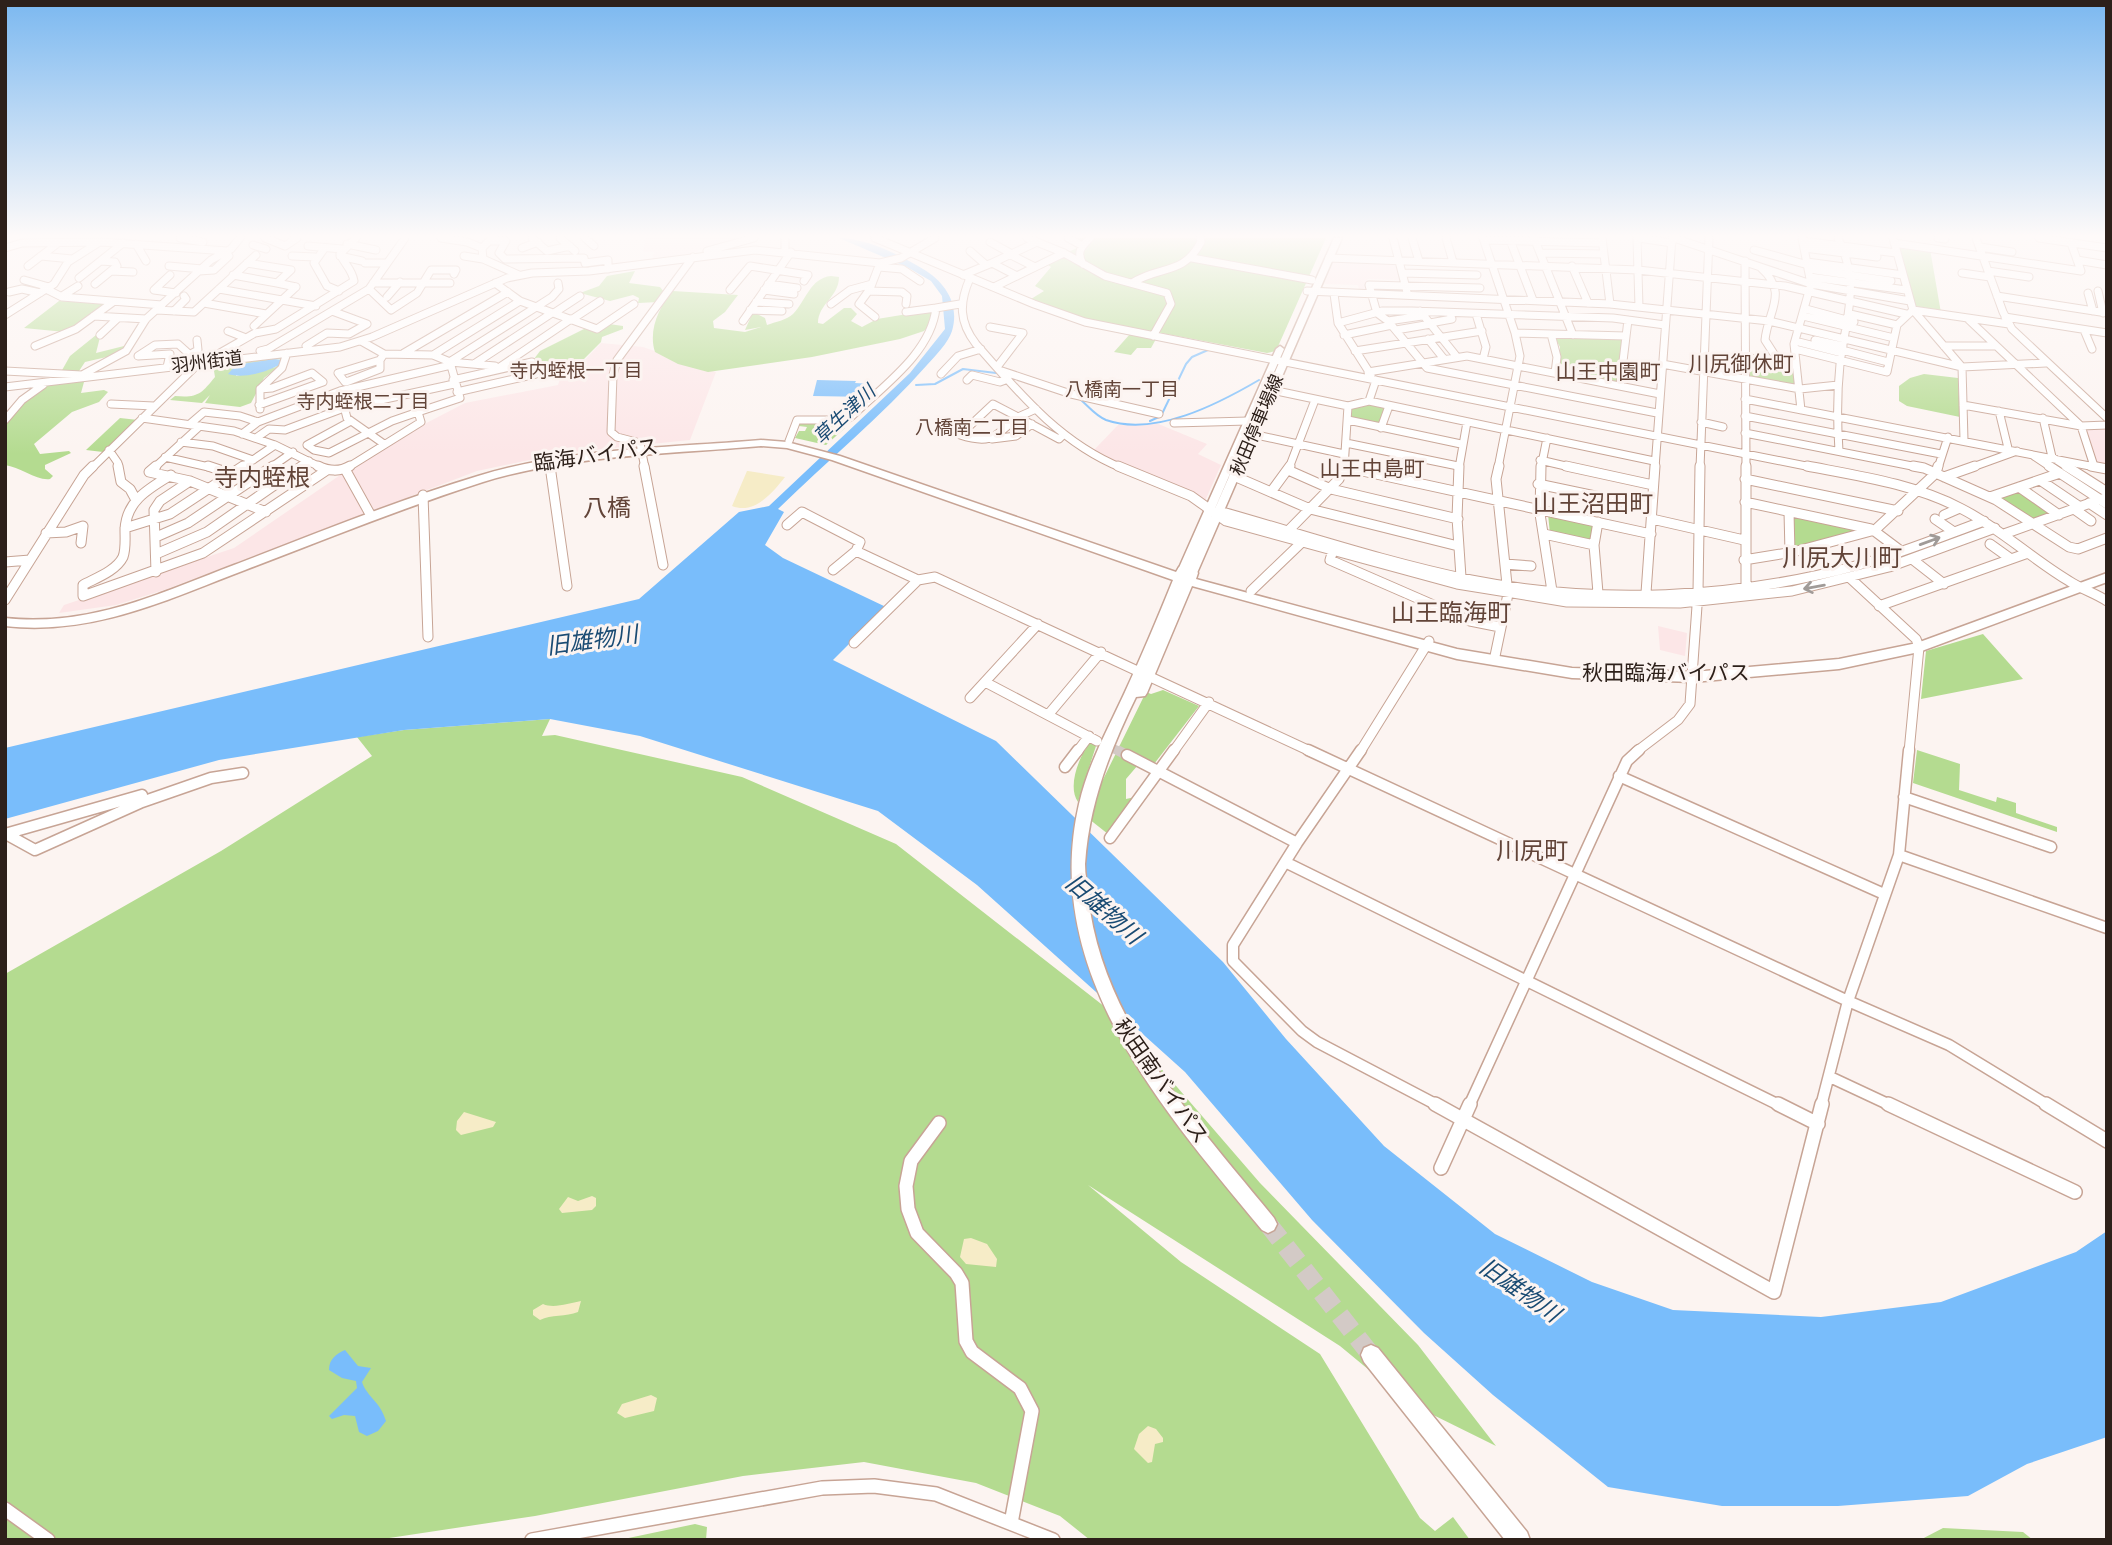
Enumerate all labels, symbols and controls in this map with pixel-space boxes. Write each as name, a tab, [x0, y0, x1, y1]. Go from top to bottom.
street label: 羽州街道	[170, 347, 244, 376]
district label: 川尻御休町	[1689, 351, 1794, 376]
district label: 寺内蛭根一丁目	[509, 359, 643, 382]
district label: 山王中園町	[1556, 359, 1661, 384]
street label: 秋田停車場線	[1226, 371, 1287, 479]
district label: 八橋南一丁目	[1065, 378, 1179, 401]
water label: 草生津川	[809, 379, 881, 449]
district label: 寺内蛭根二丁目	[296, 390, 430, 413]
district label: 八橋南二丁目	[915, 416, 1029, 439]
street label: 臨海バイパス	[532, 433, 660, 476]
district label: 山王中島町	[1320, 456, 1425, 481]
district label: 寺内蛭根	[214, 464, 310, 492]
district label: 山王沼田町	[1533, 490, 1653, 518]
district label: 八橋	[583, 494, 631, 522]
one-way arrow	[1919, 533, 1941, 546]
district label: 川尻大川町	[1782, 544, 1902, 572]
one-way arrow	[1803, 580, 1826, 594]
district label: 山王臨海町	[1391, 599, 1511, 627]
water label: 旧雄物川	[545, 620, 642, 660]
street label: 秋田臨海バイパス	[1582, 660, 1750, 685]
district label: 川尻町	[1496, 837, 1568, 865]
water label: 旧雄物川	[1060, 869, 1150, 952]
street label: 秋田南バイパス	[1109, 1014, 1214, 1148]
water label: 旧雄物川	[1474, 1253, 1568, 1330]

